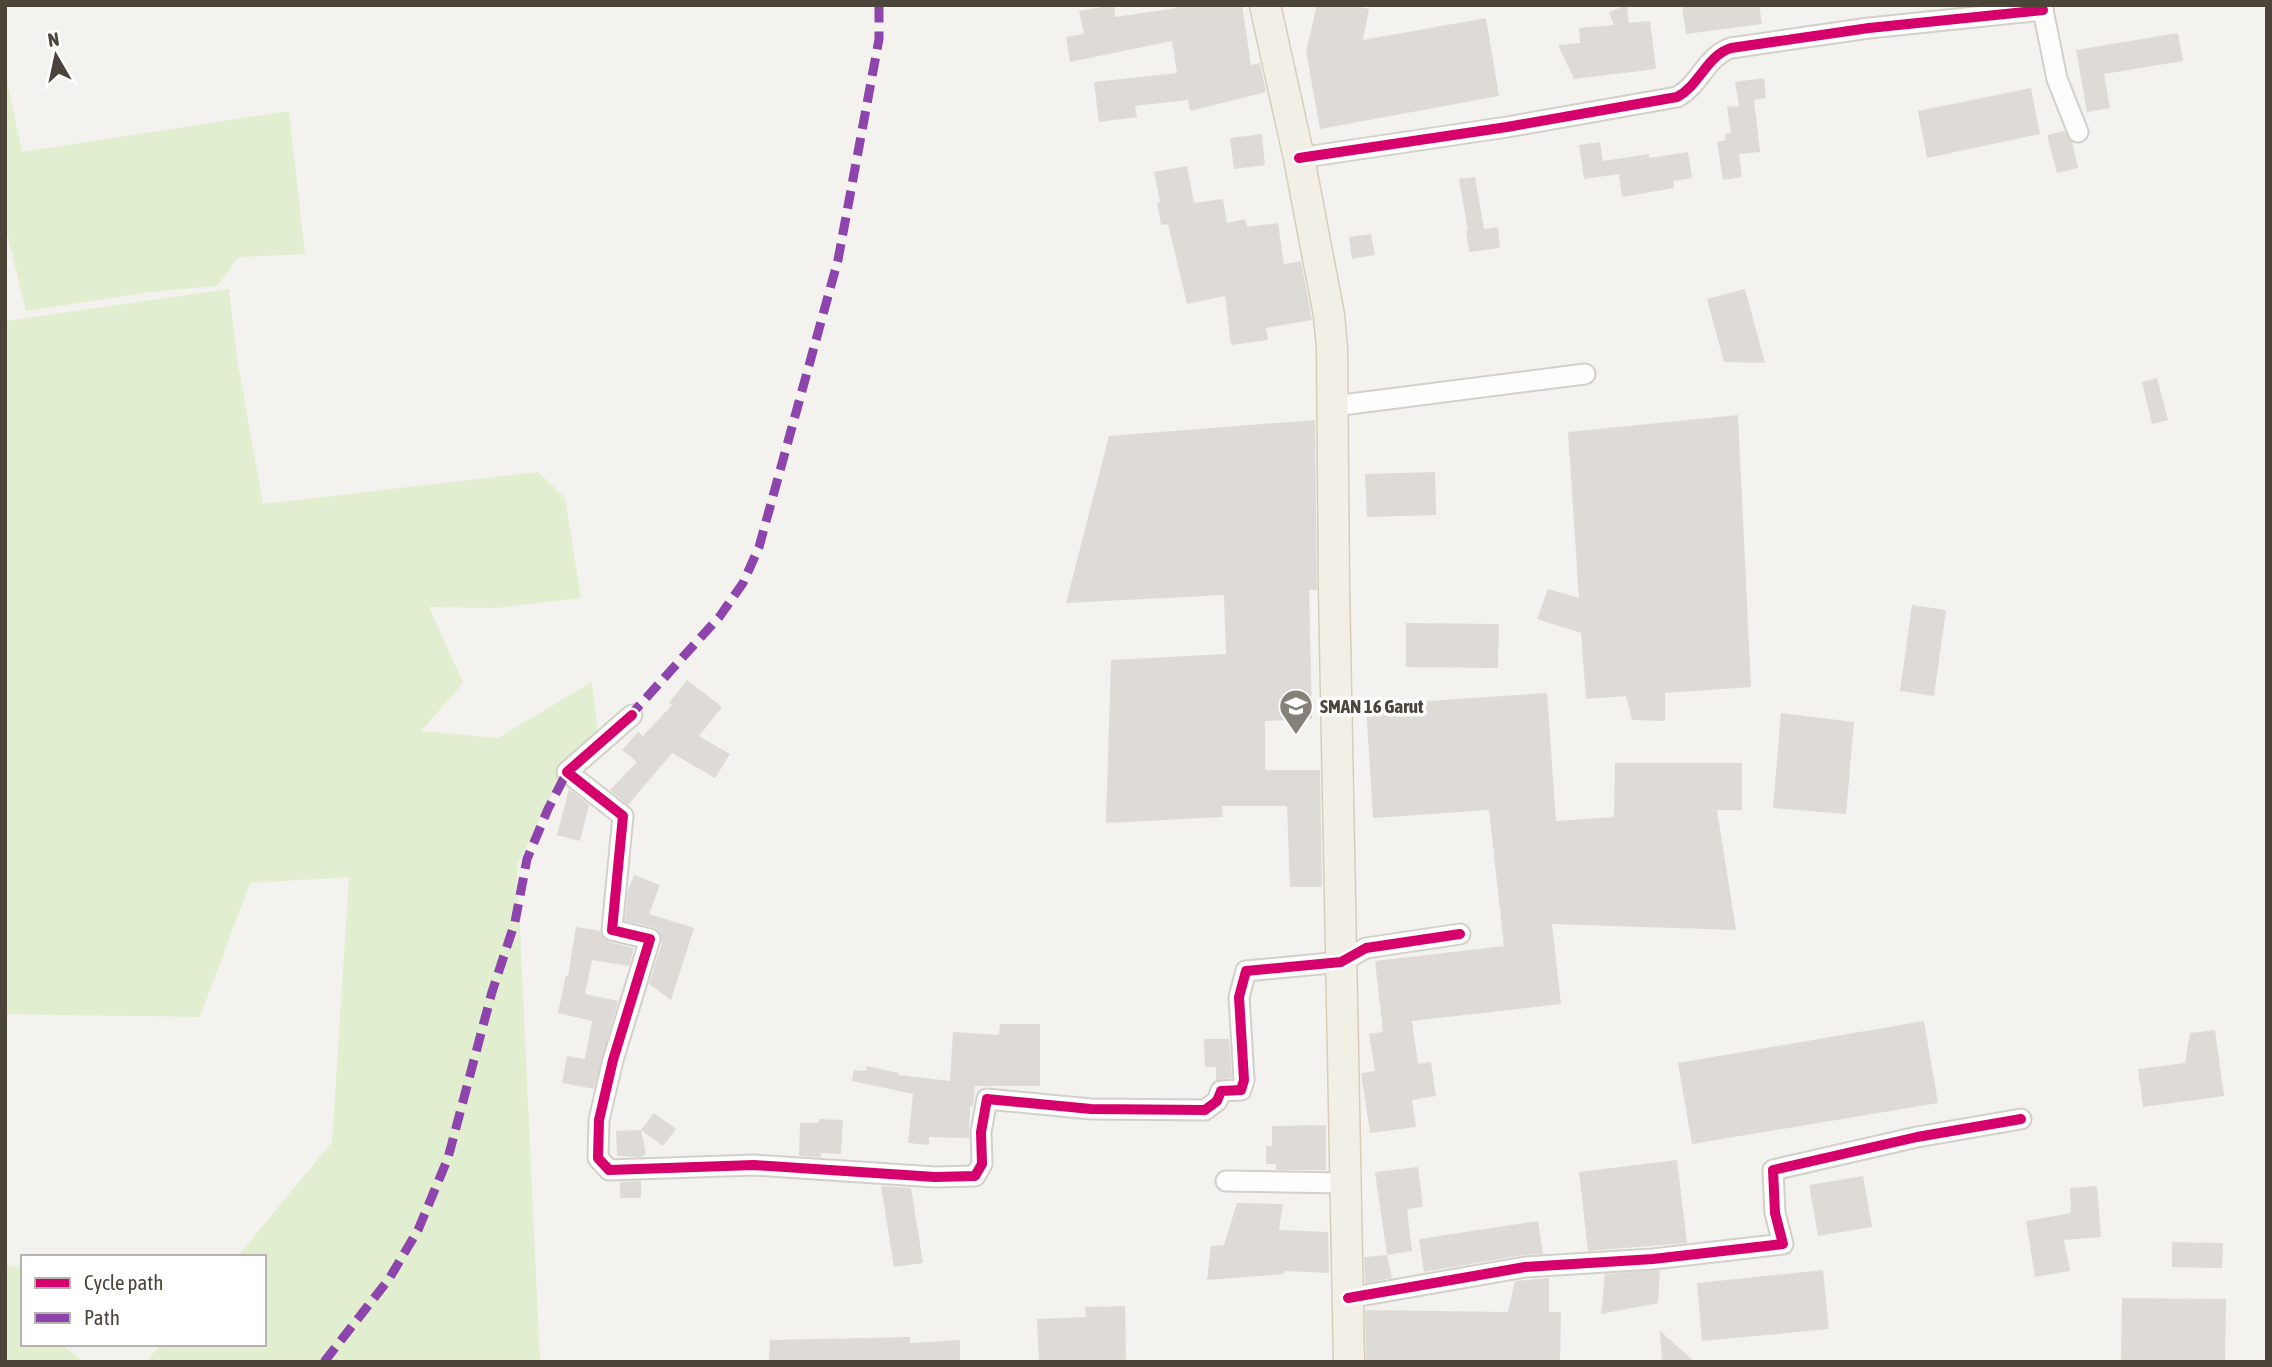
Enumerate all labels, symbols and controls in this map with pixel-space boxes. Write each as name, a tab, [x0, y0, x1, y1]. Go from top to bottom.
north arrow	[21, 21, 91, 91]
text: N	[46, 27, 61, 51]
school or university icon: SMAN 16 Garut	[1277, 687, 1315, 736]
place label: SMAN 16 Garut	[1320, 695, 1424, 717]
legend	[21, 1255, 266, 1346]
text: Cycle path	[84, 1270, 163, 1294]
text: Path	[84, 1305, 120, 1329]

